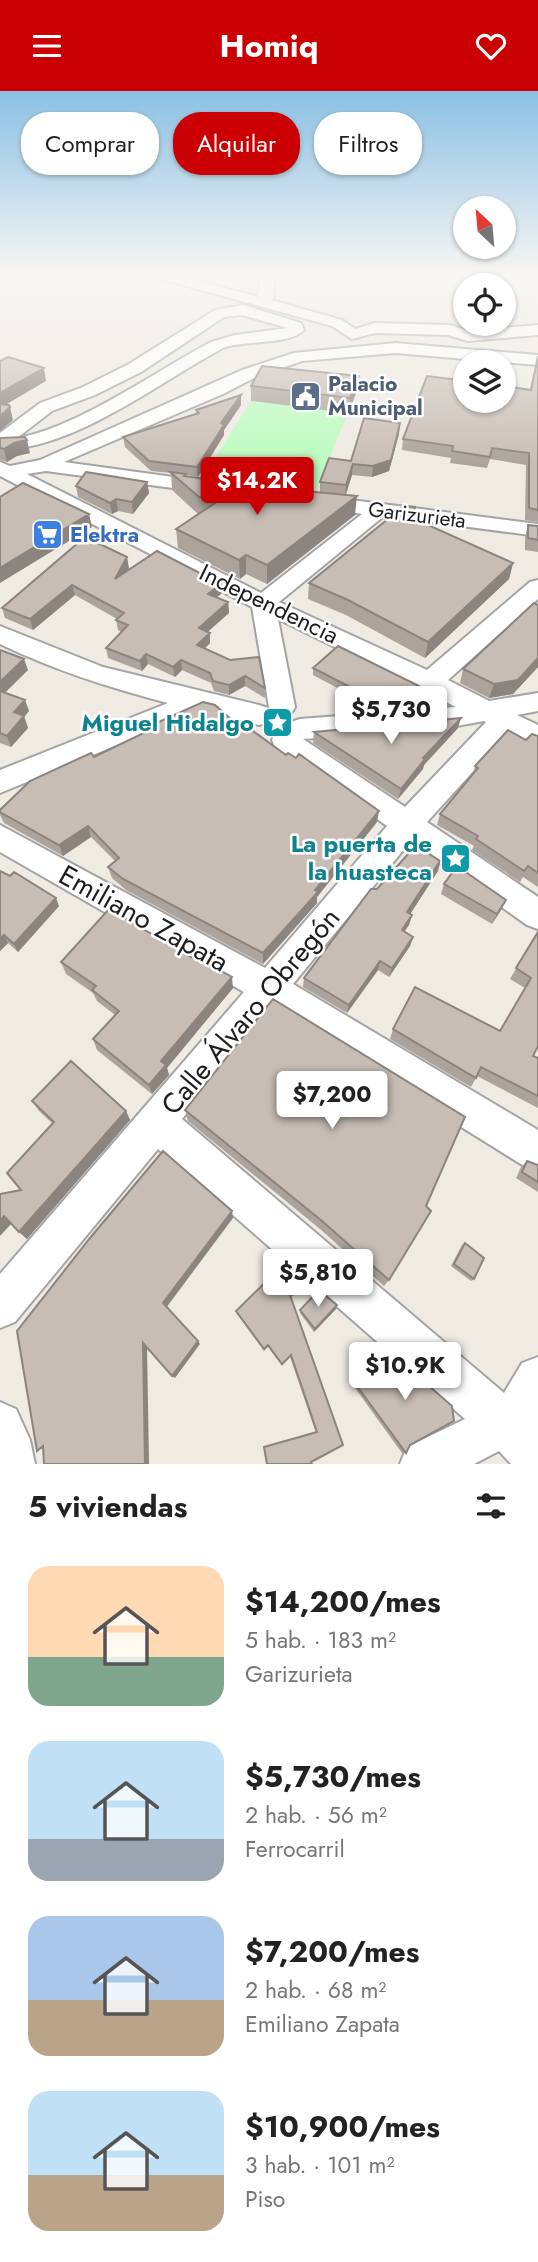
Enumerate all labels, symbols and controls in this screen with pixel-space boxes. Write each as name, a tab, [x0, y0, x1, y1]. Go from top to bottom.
text: Homiq	[220, 23, 318, 69]
icon: menu	[28, 27, 66, 65]
icon: heart	[472, 27, 510, 65]
chip: Comprar	[21, 112, 159, 175]
chip: Alquilar	[173, 112, 300, 175]
chip: Filtros	[314, 112, 422, 175]
north arrow	[453, 196, 516, 259]
map controls	[453, 196, 516, 413]
button: locate	[453, 273, 516, 336]
button: layers	[453, 350, 516, 413]
place label: Palacio Municipal	[328, 369, 423, 423]
public building icon: Palacio Municipal	[288, 379, 322, 413]
pin: $14.2K	[200, 457, 314, 517]
text: $14.2K	[217, 463, 297, 497]
street label: Garizurieta	[366, 494, 468, 536]
supermarket icon: Elektra	[30, 518, 64, 552]
place label: Elektra	[70, 520, 139, 550]
street label: Independencia	[194, 555, 345, 652]
pin: $5,730	[334, 687, 448, 746]
text: $5,730	[351, 692, 431, 726]
place label: Miguel Hidalgo	[82, 705, 254, 740]
place icon: Miguel Hidalgo	[260, 706, 294, 740]
place label: La puerta de la huasteca	[291, 826, 432, 889]
place icon: La puerta de la huasteca	[438, 841, 472, 875]
street label: Emiliano Zapata	[51, 855, 236, 982]
street label: Calle Álvaro Obregón	[151, 899, 350, 1124]
pin: $7,200	[275, 1072, 389, 1131]
text: $7,200	[293, 1077, 371, 1111]
pin: $5,810	[261, 1249, 375, 1309]
text: $5,810	[279, 1255, 357, 1289]
pin: $10.9K	[348, 1343, 462, 1402]
text: $10.9K	[365, 1348, 445, 1382]
text: 5 viviendas	[28, 1485, 187, 1528]
icon: filters	[472, 1487, 510, 1525]
text: $14,200/mes	[245, 1580, 441, 1623]
icon: home	[84, 1594, 168, 1678]
text: 5 hab. · 183 m²	[245, 1623, 396, 1657]
text: Garizurieta	[245, 1657, 352, 1691]
text: $5,730/mes	[245, 1755, 421, 1798]
icon: home	[84, 1769, 168, 1853]
text: 2 hab. · 56 m²	[245, 1798, 387, 1832]
text: Ferrocarril	[245, 1832, 345, 1866]
text: $7,200/mes	[245, 1930, 419, 1973]
icon: home	[84, 1944, 168, 2028]
text: 2 hab. · 68 m²	[245, 1973, 386, 2007]
text: Emiliano Zapata	[245, 2007, 400, 2041]
text: $10,900/mes	[245, 2105, 440, 2148]
icon: home	[84, 2119, 168, 2203]
text: 3 hab. · 101 m²	[245, 2148, 394, 2182]
text: Piso	[245, 2182, 285, 2216]

